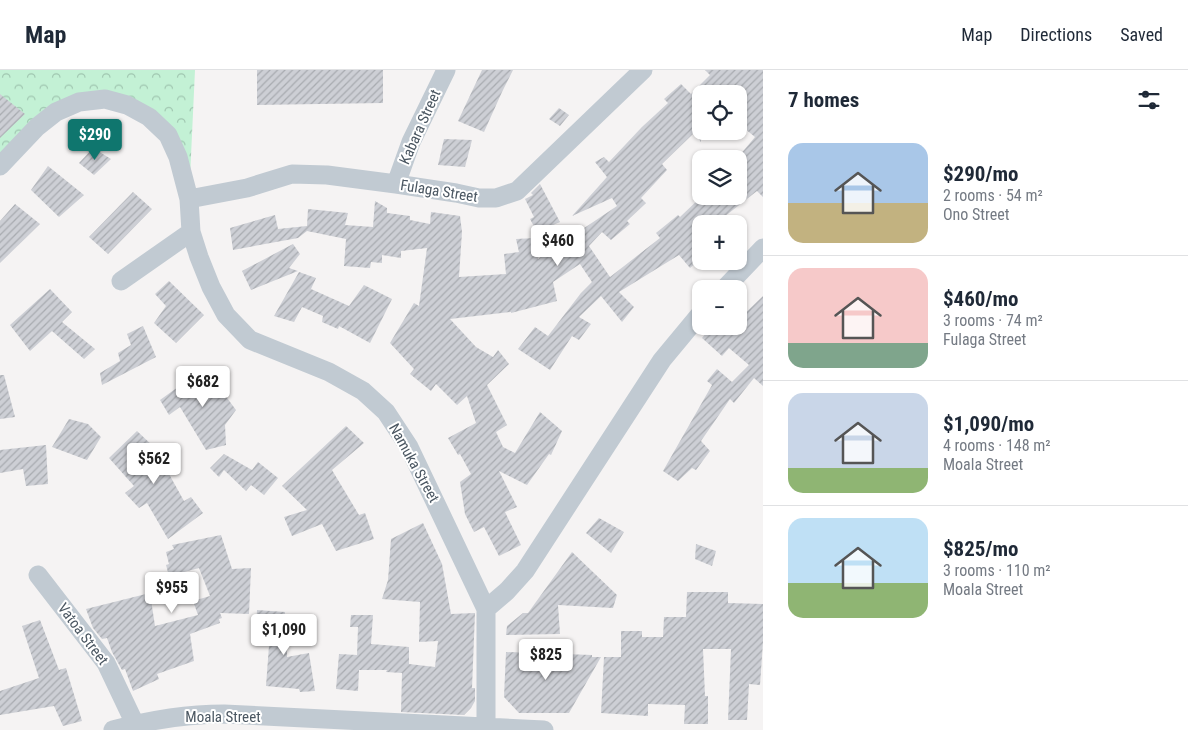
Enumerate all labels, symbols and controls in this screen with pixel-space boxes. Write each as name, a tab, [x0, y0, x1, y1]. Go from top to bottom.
text: Map	[25, 21, 66, 49]
text: Map	[961, 24, 992, 45]
text: Directions	[1020, 24, 1092, 45]
text: Saved	[1120, 24, 1163, 45]
map controls	[692, 85, 747, 335]
button: locate	[692, 85, 747, 140]
icon: filters	[1135, 86, 1163, 114]
street label: Kabara Street	[396, 87, 444, 167]
text: 7 homes	[788, 88, 859, 112]
pin: $290	[65, 118, 125, 161]
text: $290	[79, 125, 111, 144]
button: layers	[692, 150, 747, 205]
text: $290/mo	[943, 162, 1018, 186]
icon: home	[828, 163, 888, 223]
street label: Fulaga Street	[399, 176, 479, 206]
text: 2 rooms · 54 m²	[943, 186, 1043, 205]
text: Ono Street	[943, 205, 1010, 224]
button: +	[692, 215, 747, 270]
pin: $460	[528, 224, 588, 267]
text: $460	[542, 231, 574, 250]
button: −	[692, 280, 747, 335]
text: $460/mo	[943, 287, 1018, 311]
icon: home	[828, 288, 888, 348]
text: 3 rooms · 74 m²	[943, 311, 1043, 330]
text: Fulaga Street	[943, 330, 1026, 349]
pin: $682	[173, 366, 233, 408]
text: $682	[187, 372, 219, 391]
text: $1,090/mo	[943, 412, 1034, 436]
icon: home	[828, 413, 888, 473]
street label: Namuka Street	[385, 420, 443, 506]
text: 4 rooms · 148 m²	[943, 436, 1051, 455]
pin: $562	[124, 442, 184, 485]
text: $562	[138, 449, 170, 468]
text: Moala Street	[943, 455, 1023, 474]
text: $825/mo	[943, 537, 1018, 561]
icon: home	[828, 538, 888, 598]
text: 3 rooms · 110 m²	[943, 561, 1051, 580]
pin: $955	[142, 572, 202, 614]
text: $955	[156, 578, 188, 597]
text: Moala Street	[943, 580, 1023, 599]
street label: Vatoa Street	[54, 599, 112, 669]
pin: $1,090	[243, 614, 325, 656]
text: $1,090	[262, 620, 306, 639]
pin: $825	[516, 638, 576, 681]
text: $825	[530, 645, 562, 664]
street label: Moala Street	[185, 708, 261, 726]

